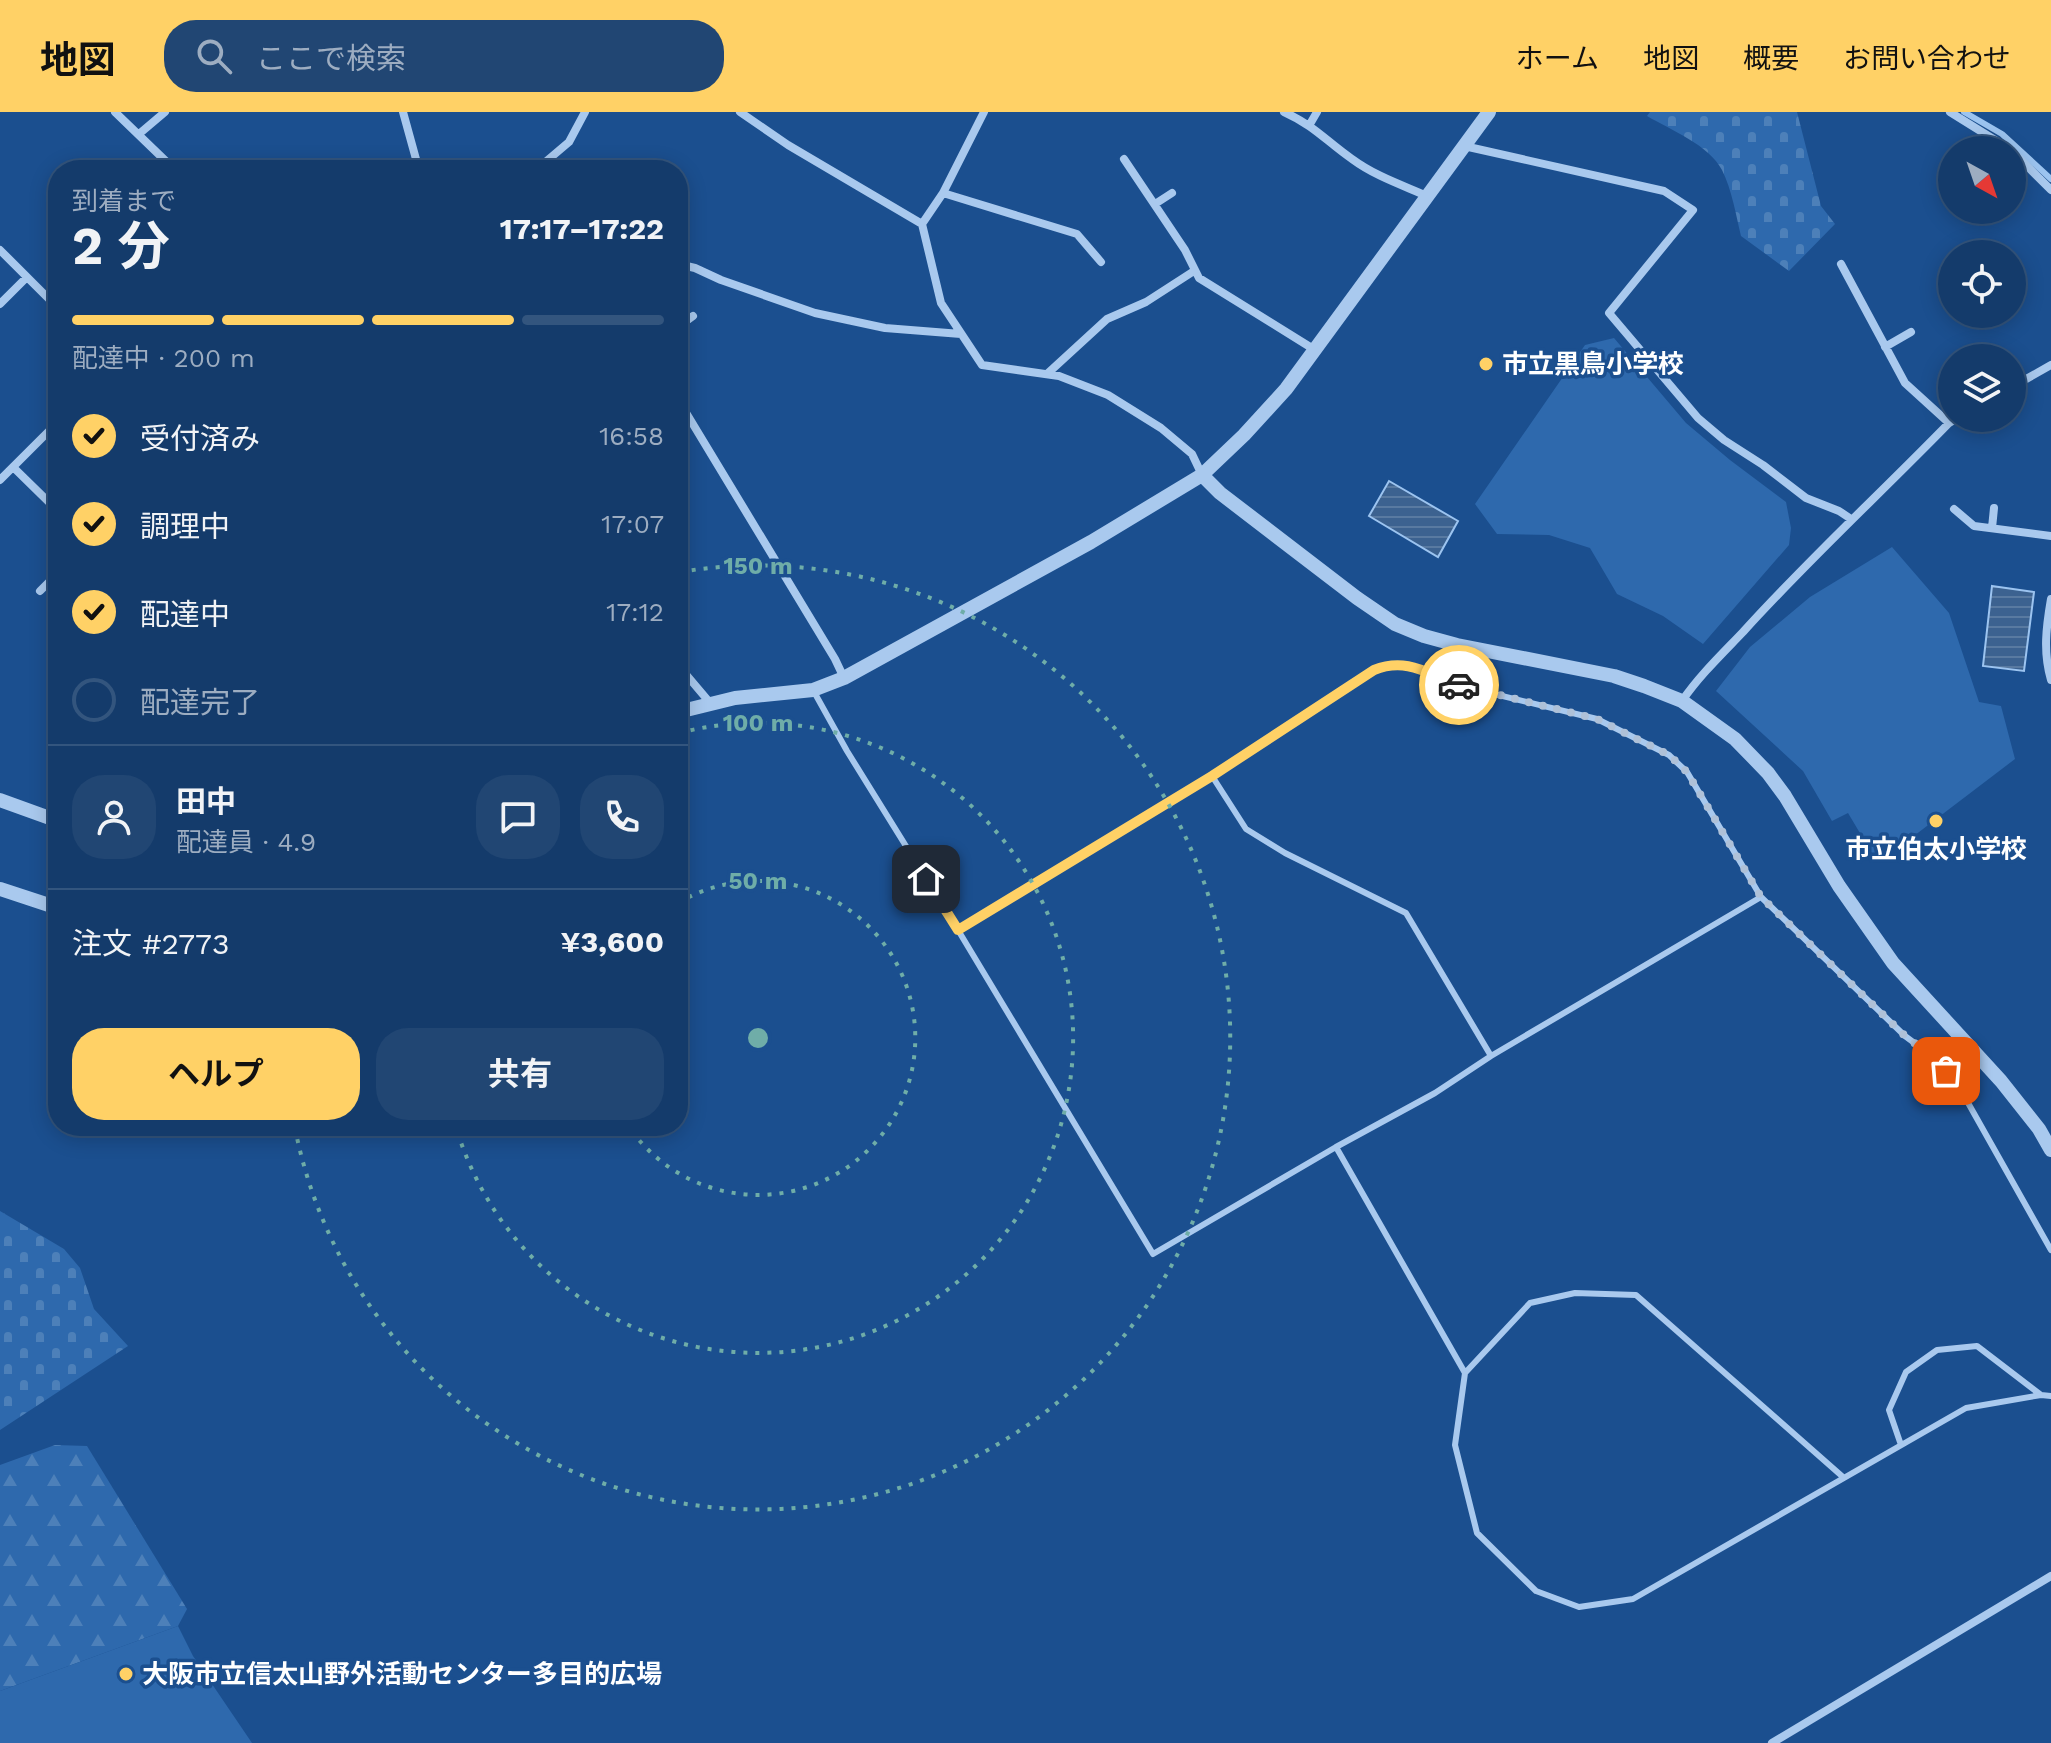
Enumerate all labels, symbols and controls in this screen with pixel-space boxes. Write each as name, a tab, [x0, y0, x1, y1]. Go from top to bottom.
search box	[164, 20, 724, 92]
icon: search	[192, 34, 236, 78]
text: 地図	[40, 38, 116, 82]
text: ここで検索	[256, 41, 406, 76]
text: ホーム	[1516, 42, 1599, 75]
text: 地図	[1643, 42, 1699, 75]
text: 概要	[1743, 42, 1799, 75]
text: お問い合わせ	[1843, 42, 2011, 75]
north arrow	[1938, 136, 2026, 224]
map controls	[1938, 136, 2026, 432]
text: 到着まで	[72, 186, 176, 216]
text: 17:17–17:22	[500, 211, 664, 246]
text: 2 分	[72, 216, 170, 277]
button: locate	[1938, 240, 2026, 328]
text: 配達中 · 200 m	[72, 343, 255, 373]
button: layers	[1938, 344, 2026, 432]
place label: 市立黒鳥小学校	[1502, 349, 1684, 379]
marker: 市立黒鳥小学校	[1477, 355, 1495, 373]
icon: check	[72, 414, 116, 458]
text: 受付済み	[140, 421, 260, 456]
text: 16:58	[599, 421, 664, 451]
icon: check	[72, 502, 116, 546]
text: 調理中	[140, 509, 230, 544]
text: 17:07	[601, 509, 664, 539]
text: 150 m	[723, 552, 793, 580]
icon: check	[72, 590, 116, 634]
text: 配達中	[140, 597, 230, 632]
text: 17:12	[606, 597, 664, 627]
courier	[1419, 645, 1499, 725]
icon: car	[1437, 663, 1481, 707]
text: 配達完了	[140, 685, 260, 720]
text: 100 m	[723, 709, 793, 737]
button: person	[72, 775, 156, 859]
button: chat	[476, 775, 560, 859]
button: phone	[580, 775, 664, 859]
text: 田中	[176, 784, 236, 819]
marker: 市立伯太小学校	[1927, 812, 1945, 830]
text: 配達員 · 4.9	[176, 827, 316, 857]
place label: 市立伯太小学校	[1845, 834, 2027, 864]
pin	[892, 845, 960, 913]
icon: home	[904, 857, 948, 901]
text: 50 m	[729, 867, 787, 895]
text: ¥3,600	[561, 924, 664, 959]
text: 注文 #2773	[72, 926, 229, 961]
centre of rings	[744, 1024, 772, 1052]
button: ヘルプ	[72, 1028, 360, 1120]
button: 共有	[376, 1028, 664, 1120]
pin	[1912, 1037, 1980, 1105]
icon: bag	[1924, 1049, 1968, 1093]
place label: 大阪市立信太山野外活動センター多目的広場	[142, 1659, 662, 1689]
marker: 大阪市立信太山野外活動センター多目的広場	[117, 1665, 135, 1683]

